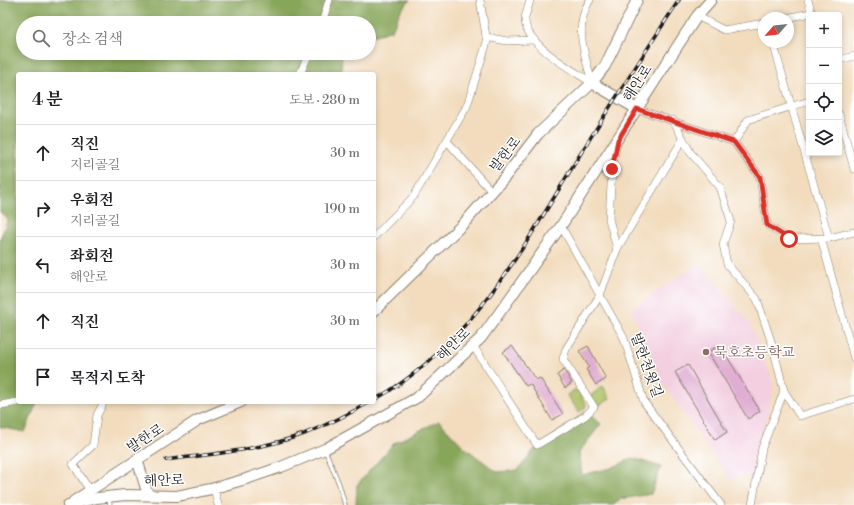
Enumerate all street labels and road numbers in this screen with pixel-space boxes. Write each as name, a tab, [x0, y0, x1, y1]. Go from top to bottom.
street label: 해안로	[619, 61, 657, 105]
street label: 발한로	[486, 133, 526, 176]
street label: 해안로	[433, 324, 475, 365]
street label: 발한천윗길	[626, 330, 666, 400]
street label: 발한로	[124, 420, 168, 457]
street label: 해안로	[143, 471, 185, 491]

